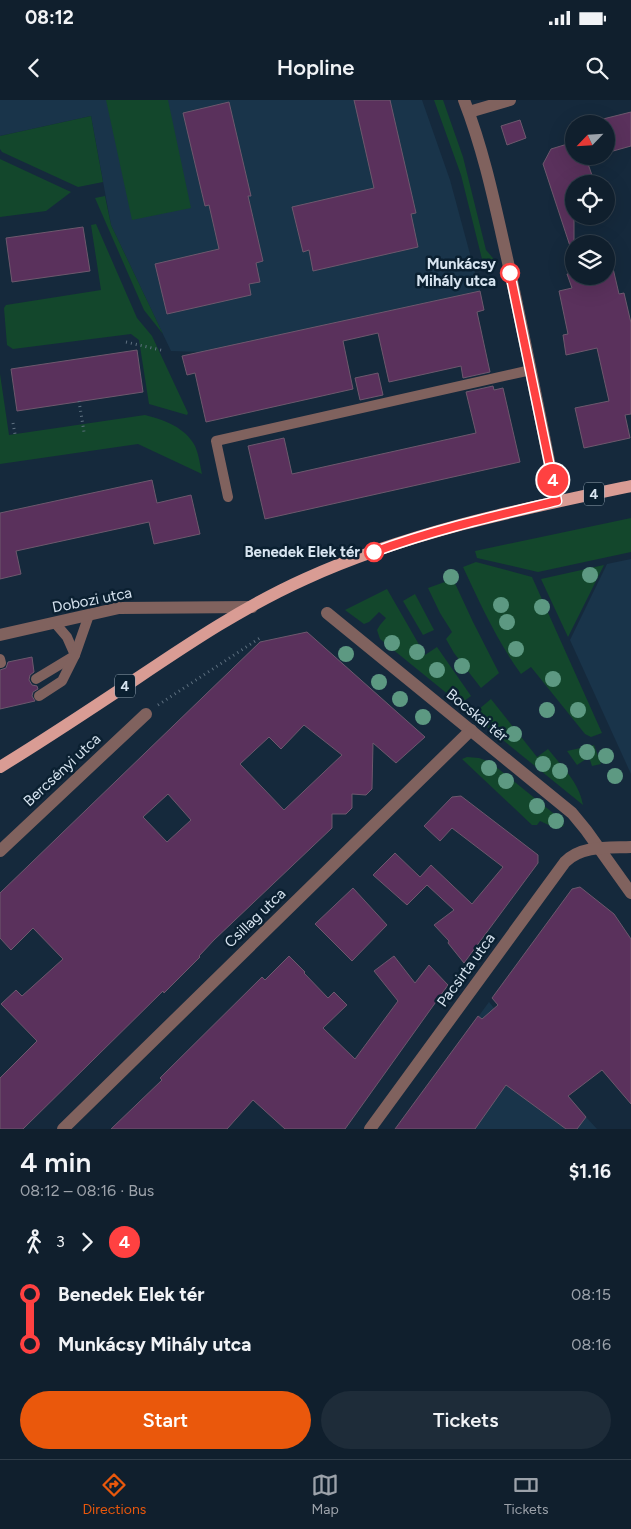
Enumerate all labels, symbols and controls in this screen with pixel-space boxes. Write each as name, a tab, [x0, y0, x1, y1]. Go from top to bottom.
text: 08:12	[25, 6, 74, 29]
icon: back	[20, 54, 48, 82]
text: Hopline	[277, 54, 354, 81]
icon: search	[583, 54, 611, 82]
north arrow	[565, 115, 615, 165]
map controls	[565, 115, 615, 285]
button: locate	[565, 175, 615, 225]
button: layers	[565, 235, 615, 285]
place label: Munkácsy Mihály utca	[416, 255, 496, 290]
marker: Munkácsy Mihály utca	[500, 263, 520, 283]
line badge: 4	[537, 464, 569, 496]
text: 4	[547, 469, 559, 491]
road number: 4	[584, 482, 604, 506]
marker: Benedek Elek tér	[364, 542, 384, 562]
place label: Benedek Elek tér	[244, 543, 360, 561]
street label: Dobozi utca	[51, 583, 133, 617]
road number: 4	[115, 674, 135, 698]
street label: Bocskai tér	[443, 685, 511, 745]
street label: Bercsényi utca	[20, 730, 104, 810]
street label: Csillag utca	[221, 884, 289, 952]
street label: Pacsirta utca	[433, 930, 499, 1010]
text: 4 min	[20, 1145, 91, 1179]
text: $1.16	[569, 1160, 611, 1183]
text: 08:12 – 08:16 · Bus	[20, 1181, 154, 1200]
icon: walk	[20, 1228, 48, 1256]
icon: forward	[73, 1228, 101, 1256]
text: 4	[119, 1231, 130, 1253]
text: 3	[56, 1232, 65, 1251]
text: Benedek Elek tér	[58, 1283, 204, 1306]
text: 08:15	[571, 1285, 611, 1304]
text: Munkácsy Mihály utca	[58, 1333, 251, 1356]
text: 08:16	[571, 1335, 611, 1354]
button: Start	[20, 1391, 311, 1449]
button: Tickets	[321, 1391, 611, 1449]
tab: Directions	[82, 1471, 146, 1518]
tab: Map	[311, 1471, 339, 1518]
tab: Tickets	[504, 1471, 549, 1518]

